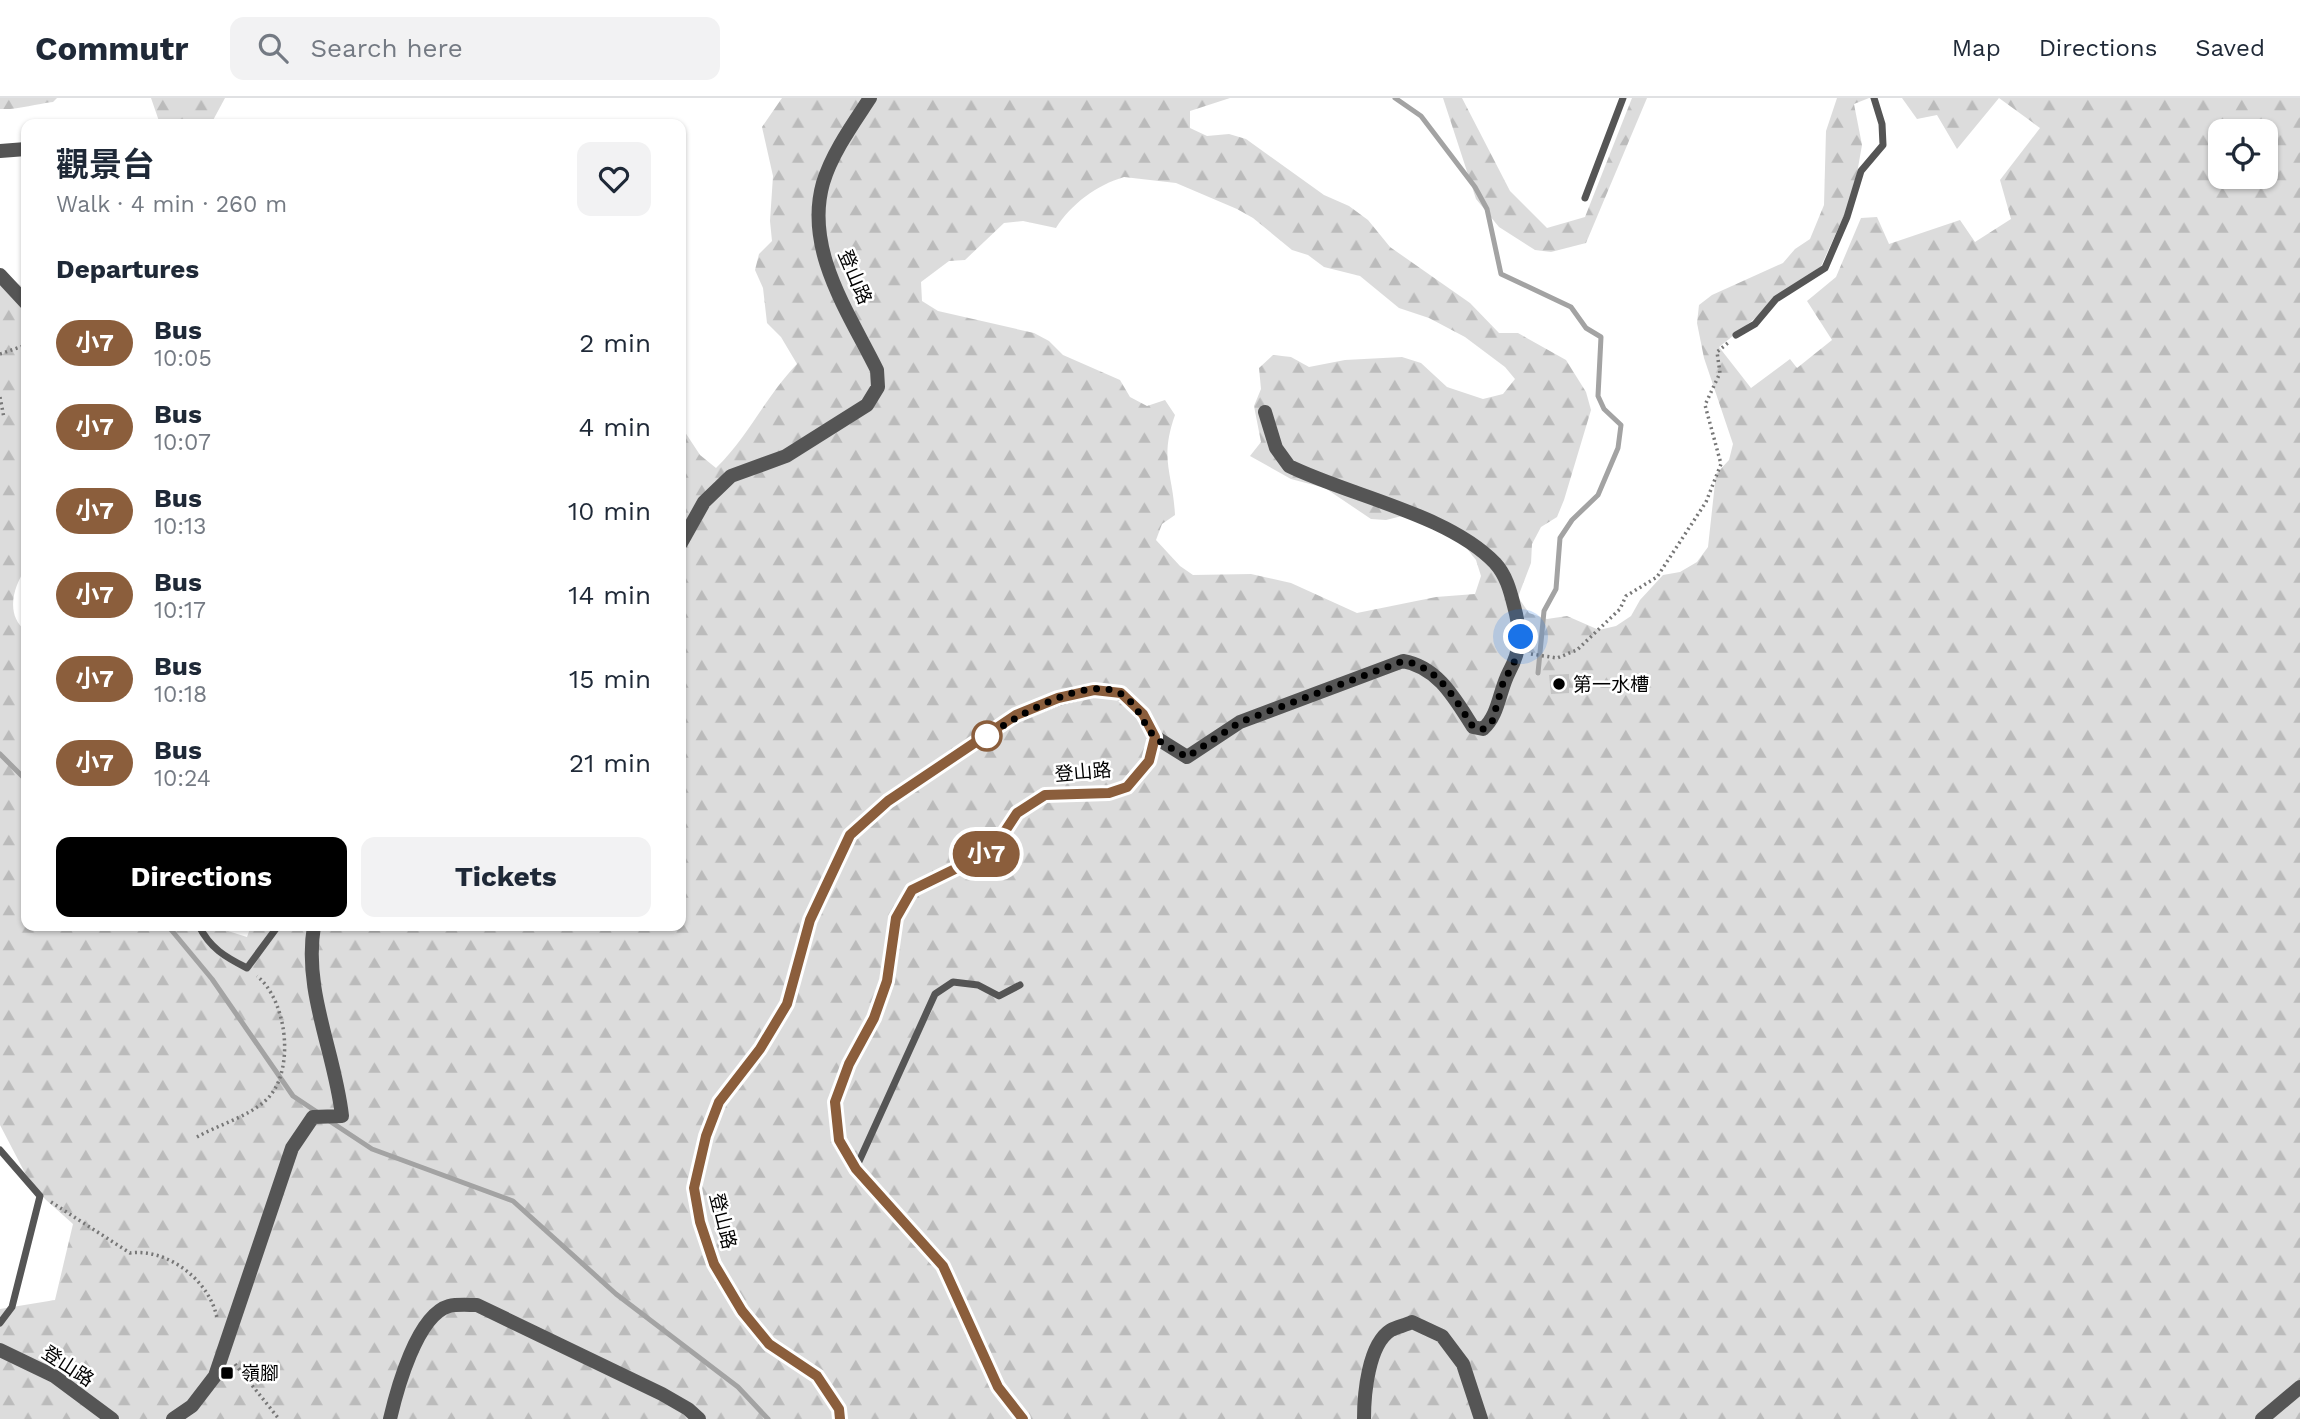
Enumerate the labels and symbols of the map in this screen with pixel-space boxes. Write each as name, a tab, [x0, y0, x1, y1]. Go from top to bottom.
street label: 登山路	[833, 246, 877, 308]
your location	[1503, 619, 1538, 654]
place label: 第一水槽	[1573, 673, 1649, 696]
marker: 第一水槽	[1551, 676, 1567, 692]
unlabelled marker	[972, 721, 1002, 751]
street label: 登山路	[1054, 758, 1112, 786]
line badge: 小7	[954, 831, 1018, 877]
street label: 登山路	[705, 1191, 741, 1251]
street label: 登山路	[38, 1341, 98, 1391]
place label: 嶺腳	[241, 1362, 279, 1385]
marker: 嶺腳	[219, 1365, 235, 1381]

